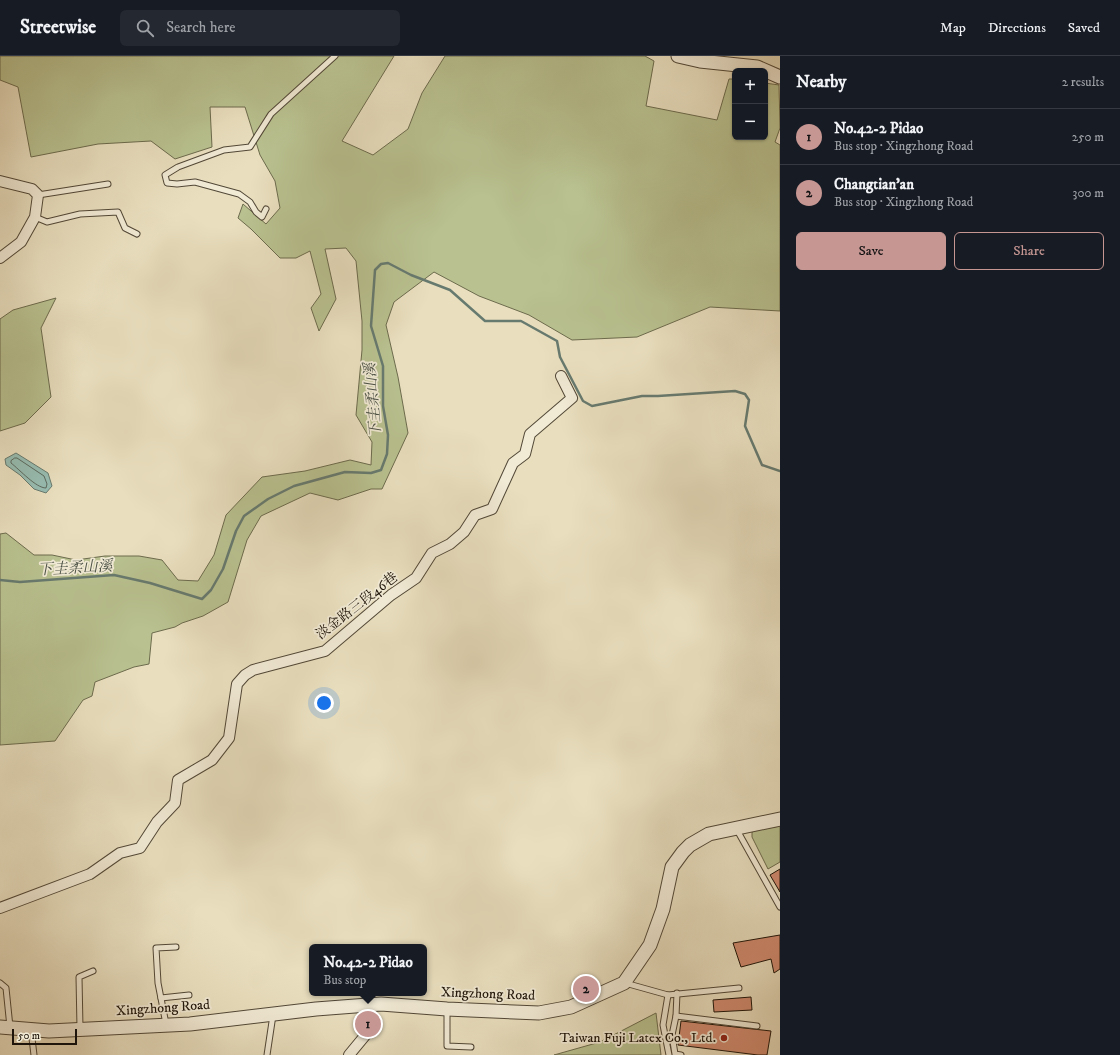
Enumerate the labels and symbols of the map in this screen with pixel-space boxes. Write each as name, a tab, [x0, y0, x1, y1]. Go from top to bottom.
water label: 下圭柔山溪	[360, 360, 386, 438]
water label: 下圭柔山溪	[37, 556, 115, 579]
street label: 淡金路三段46巷	[312, 568, 402, 644]
your location	[314, 693, 334, 713]
pin: 2	[573, 974, 599, 1004]
street label: Xingzhong Road	[441, 983, 535, 1005]
street label: Xingzhong Road	[115, 996, 211, 1020]
pin: 1	[355, 1009, 381, 1039]
scale bar	[12, 1027, 77, 1046]
place label: Taiwan Fuji Latex Co., Ltd.	[560, 1029, 716, 1047]
marker: Taiwan Fuji Latex Co., Ltd.	[719, 1033, 729, 1043]

